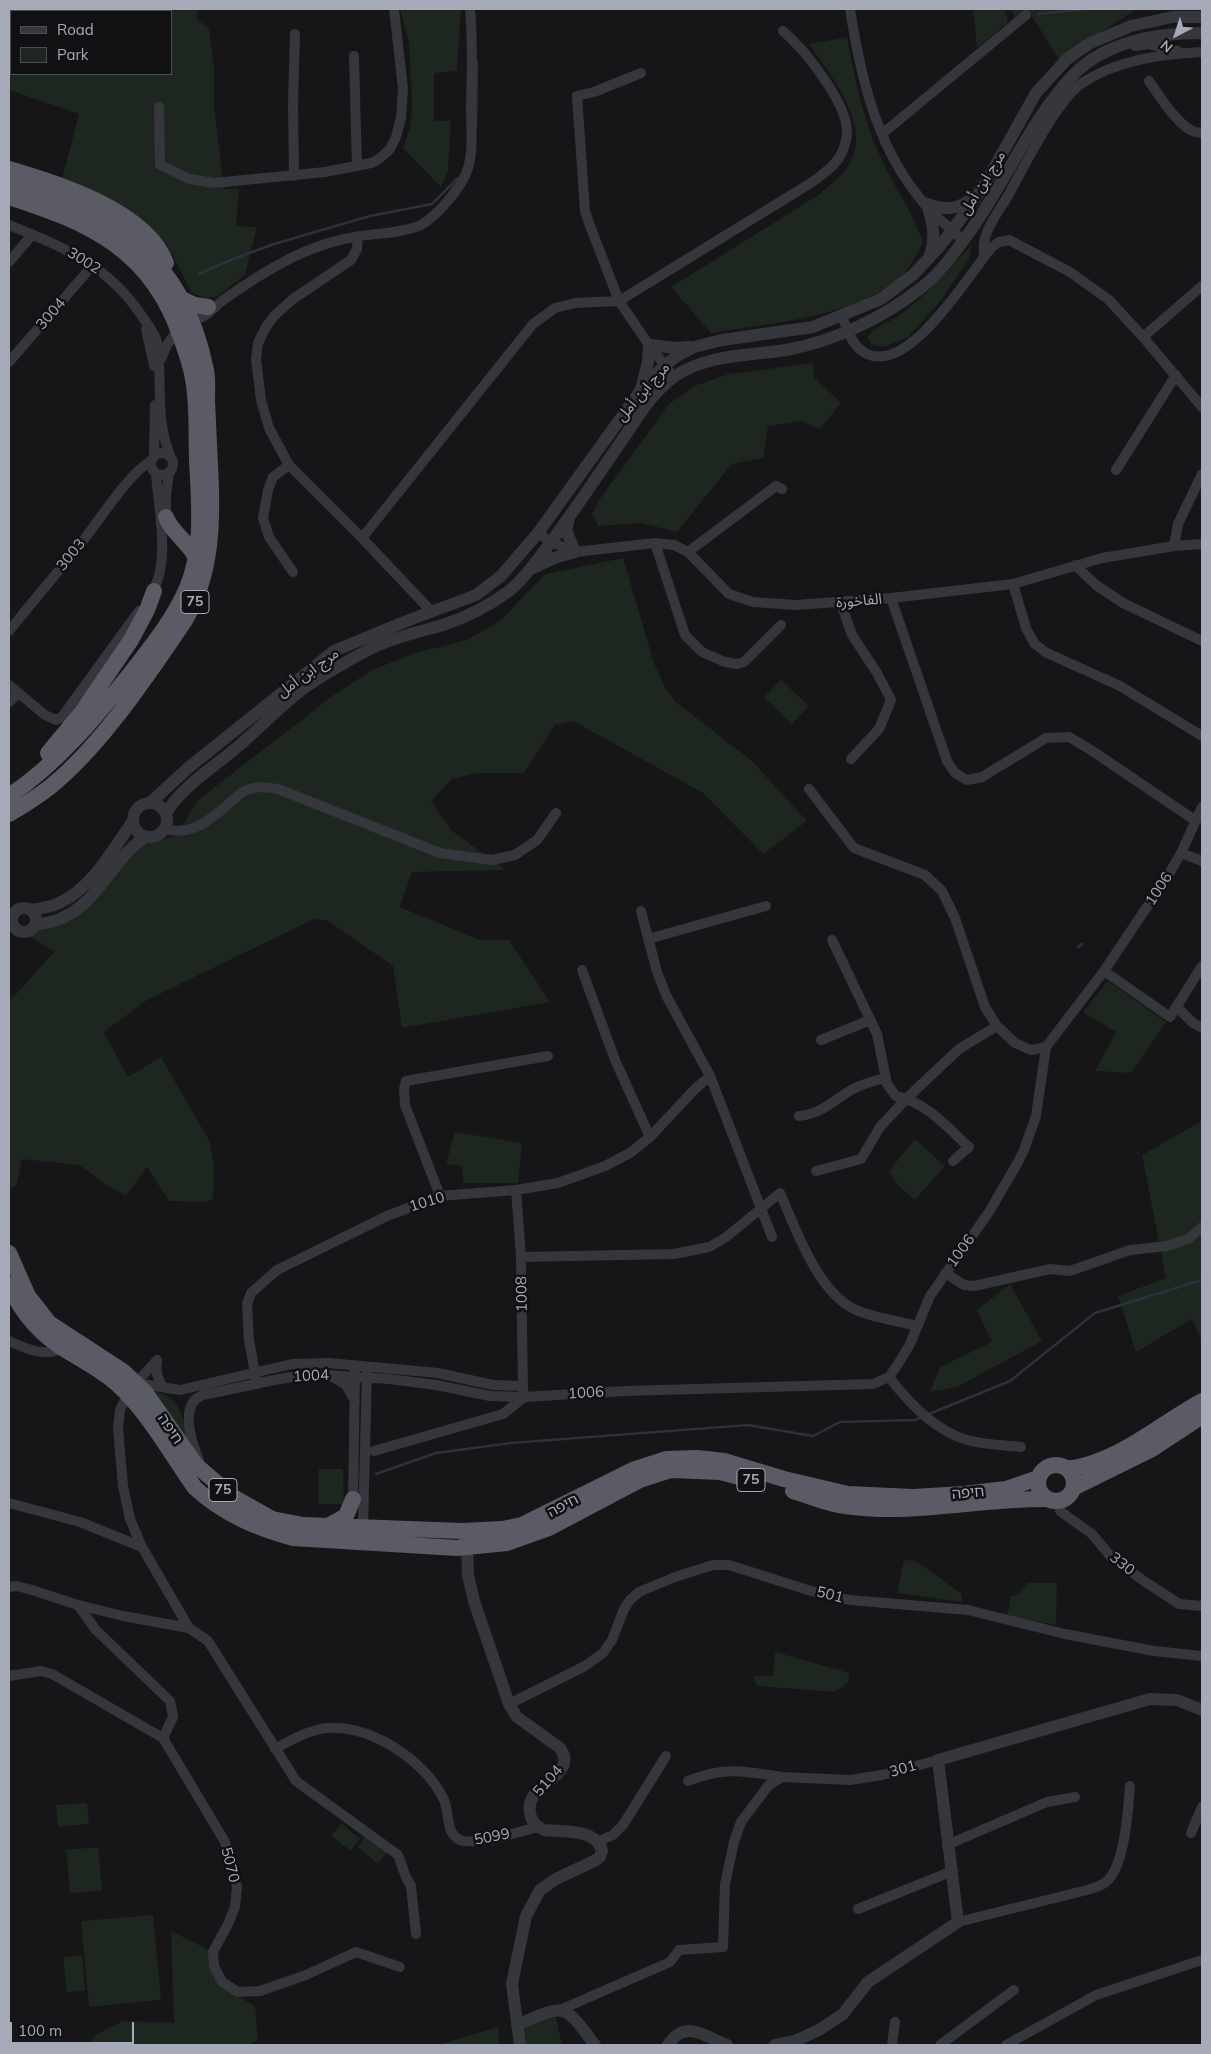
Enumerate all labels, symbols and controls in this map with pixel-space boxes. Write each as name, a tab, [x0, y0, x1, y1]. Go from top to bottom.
legend	[10, 10, 172, 75]
north arrow	[1151, 10, 1201, 60]
text: Road	[57, 20, 94, 39]
text: N	[1157, 36, 1176, 57]
text: Park	[57, 45, 89, 64]
street label: مرج ابن أمل	[956, 148, 1010, 218]
street label: 3002	[64, 244, 104, 278]
street label: 3004	[32, 295, 70, 333]
street label: مرج ابن أمل	[613, 359, 673, 425]
street label: 3003	[53, 535, 89, 575]
road number: 75	[181, 590, 209, 614]
street label: الفاخورة	[835, 590, 883, 612]
street label: مرج ابن أمل	[274, 645, 342, 701]
street label: 1006	[1142, 869, 1176, 909]
street label: 1010	[407, 1188, 447, 1216]
street label: 1006	[943, 1231, 979, 1271]
street label: 1008	[513, 1276, 531, 1312]
street label: 1004	[293, 1366, 329, 1386]
street label: 1006	[568, 1383, 604, 1403]
street label: חיפה	[153, 1411, 187, 1447]
road number: 75	[737, 1468, 765, 1492]
road number: 75	[209, 1478, 237, 1502]
street label: חיפה	[951, 1483, 985, 1503]
street label: חיפה	[544, 1490, 582, 1522]
street label: 330	[1106, 1549, 1138, 1579]
street label: 501	[815, 1583, 845, 1607]
street label: 301	[888, 1757, 918, 1781]
street label: 5104	[529, 1762, 567, 1800]
street label: 5099	[473, 1825, 511, 1849]
street label: 5070	[217, 1845, 243, 1885]
scale bar	[12, 2012, 136, 2044]
text: 100 m	[18, 2021, 62, 2040]

